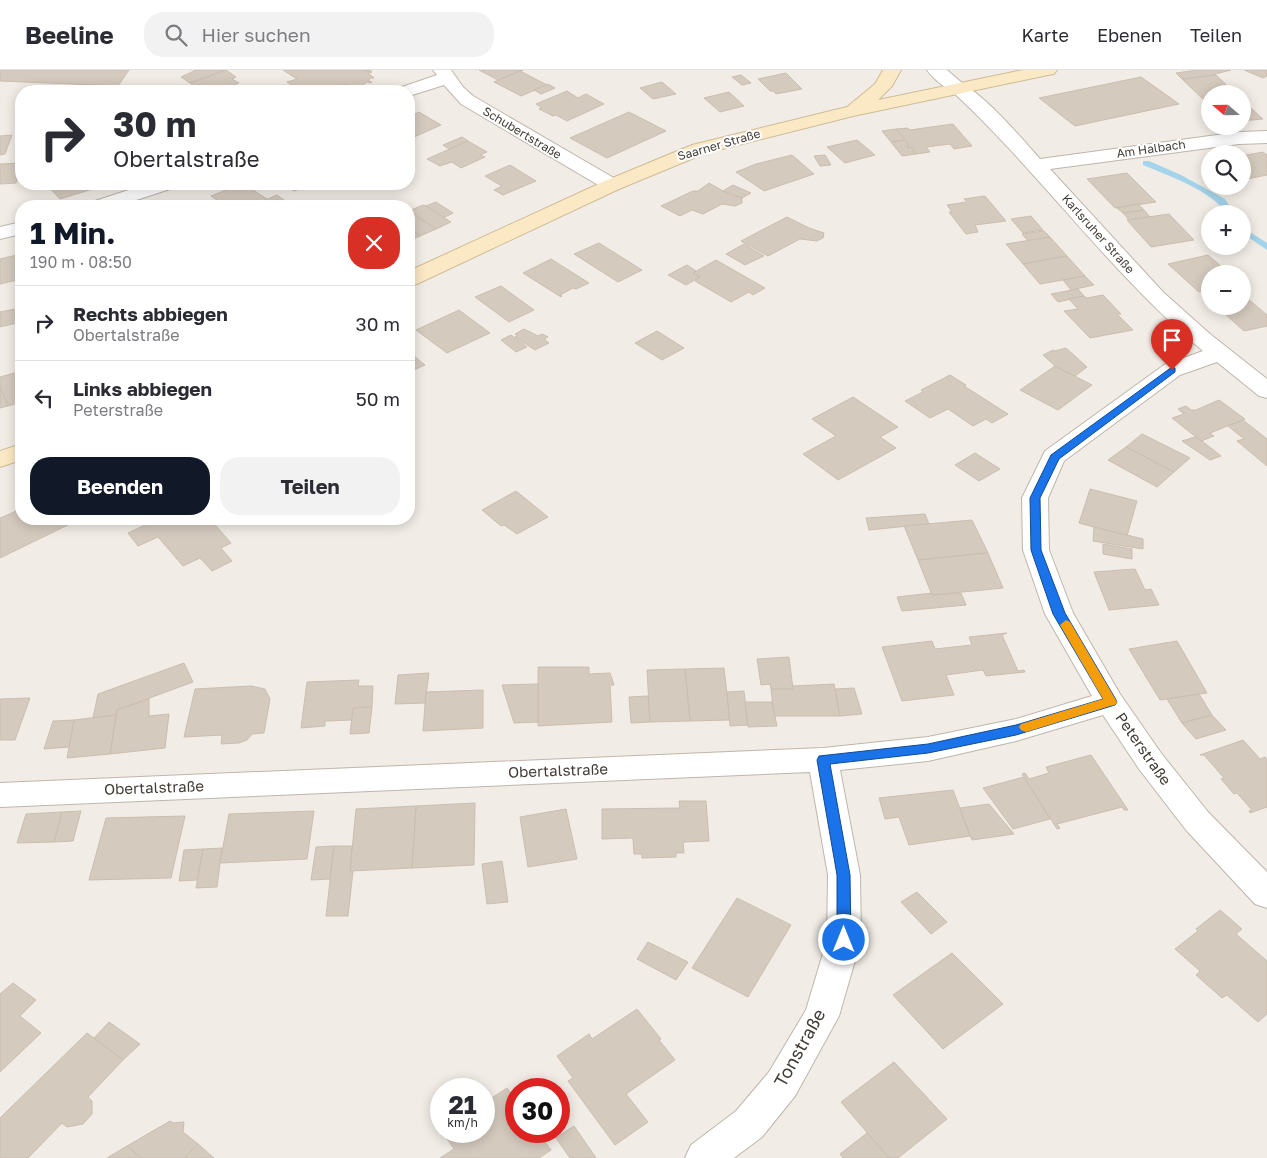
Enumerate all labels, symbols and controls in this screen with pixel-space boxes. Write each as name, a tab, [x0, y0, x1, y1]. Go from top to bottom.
search box	[144, 12, 494, 57]
text: Beeline	[25, 20, 114, 49]
icon: search	[162, 21, 190, 49]
text: Hier suchen	[202, 23, 311, 46]
text: Karte	[1022, 24, 1069, 46]
text: Ebenen	[1097, 24, 1162, 46]
text: Teilen	[1190, 24, 1242, 46]
north arrow	[1201, 85, 1251, 135]
map controls	[1201, 85, 1251, 315]
text: 30 m	[113, 103, 196, 145]
street label: Schubertstraße	[480, 103, 564, 162]
icon: right	[30, 105, 95, 170]
street label: Saarner Straße	[676, 126, 762, 164]
street label: Am Halbach	[1115, 136, 1186, 161]
text: Obertalstraße	[113, 145, 260, 172]
button: search	[1201, 145, 1251, 195]
street label: Karlsruher Straße	[1059, 191, 1138, 276]
button: +	[1201, 205, 1251, 255]
text: 1 Min.	[30, 215, 116, 251]
button: close	[348, 217, 400, 269]
text: 190 m · 08:50	[30, 252, 132, 272]
button: −	[1201, 265, 1251, 315]
text: Rechts abbiegen	[73, 302, 228, 325]
icon: right	[30, 309, 58, 337]
text: 30 m	[356, 312, 400, 335]
pin	[1151, 319, 1193, 370]
text: Obertalstraße	[73, 325, 180, 345]
icon: arrive	[1158, 326, 1186, 354]
text: Links abbiegen	[73, 377, 212, 400]
icon: left	[30, 384, 58, 412]
text: 50 m	[356, 387, 400, 410]
text: Peterstraße	[73, 400, 163, 420]
button: Beenden	[30, 457, 210, 515]
button: Teilen	[220, 457, 400, 515]
street label: Peterstraße	[1112, 709, 1176, 788]
street label: Obertalstraße	[508, 759, 609, 781]
street label: Obertalstraße	[104, 776, 205, 798]
position arrow	[817, 913, 869, 965]
street label: Tonstraße	[769, 1005, 830, 1090]
speed limit sign: 30	[505, 1078, 570, 1143]
text: 21	[448, 1089, 477, 1120]
text: km/h	[447, 1115, 478, 1130]

